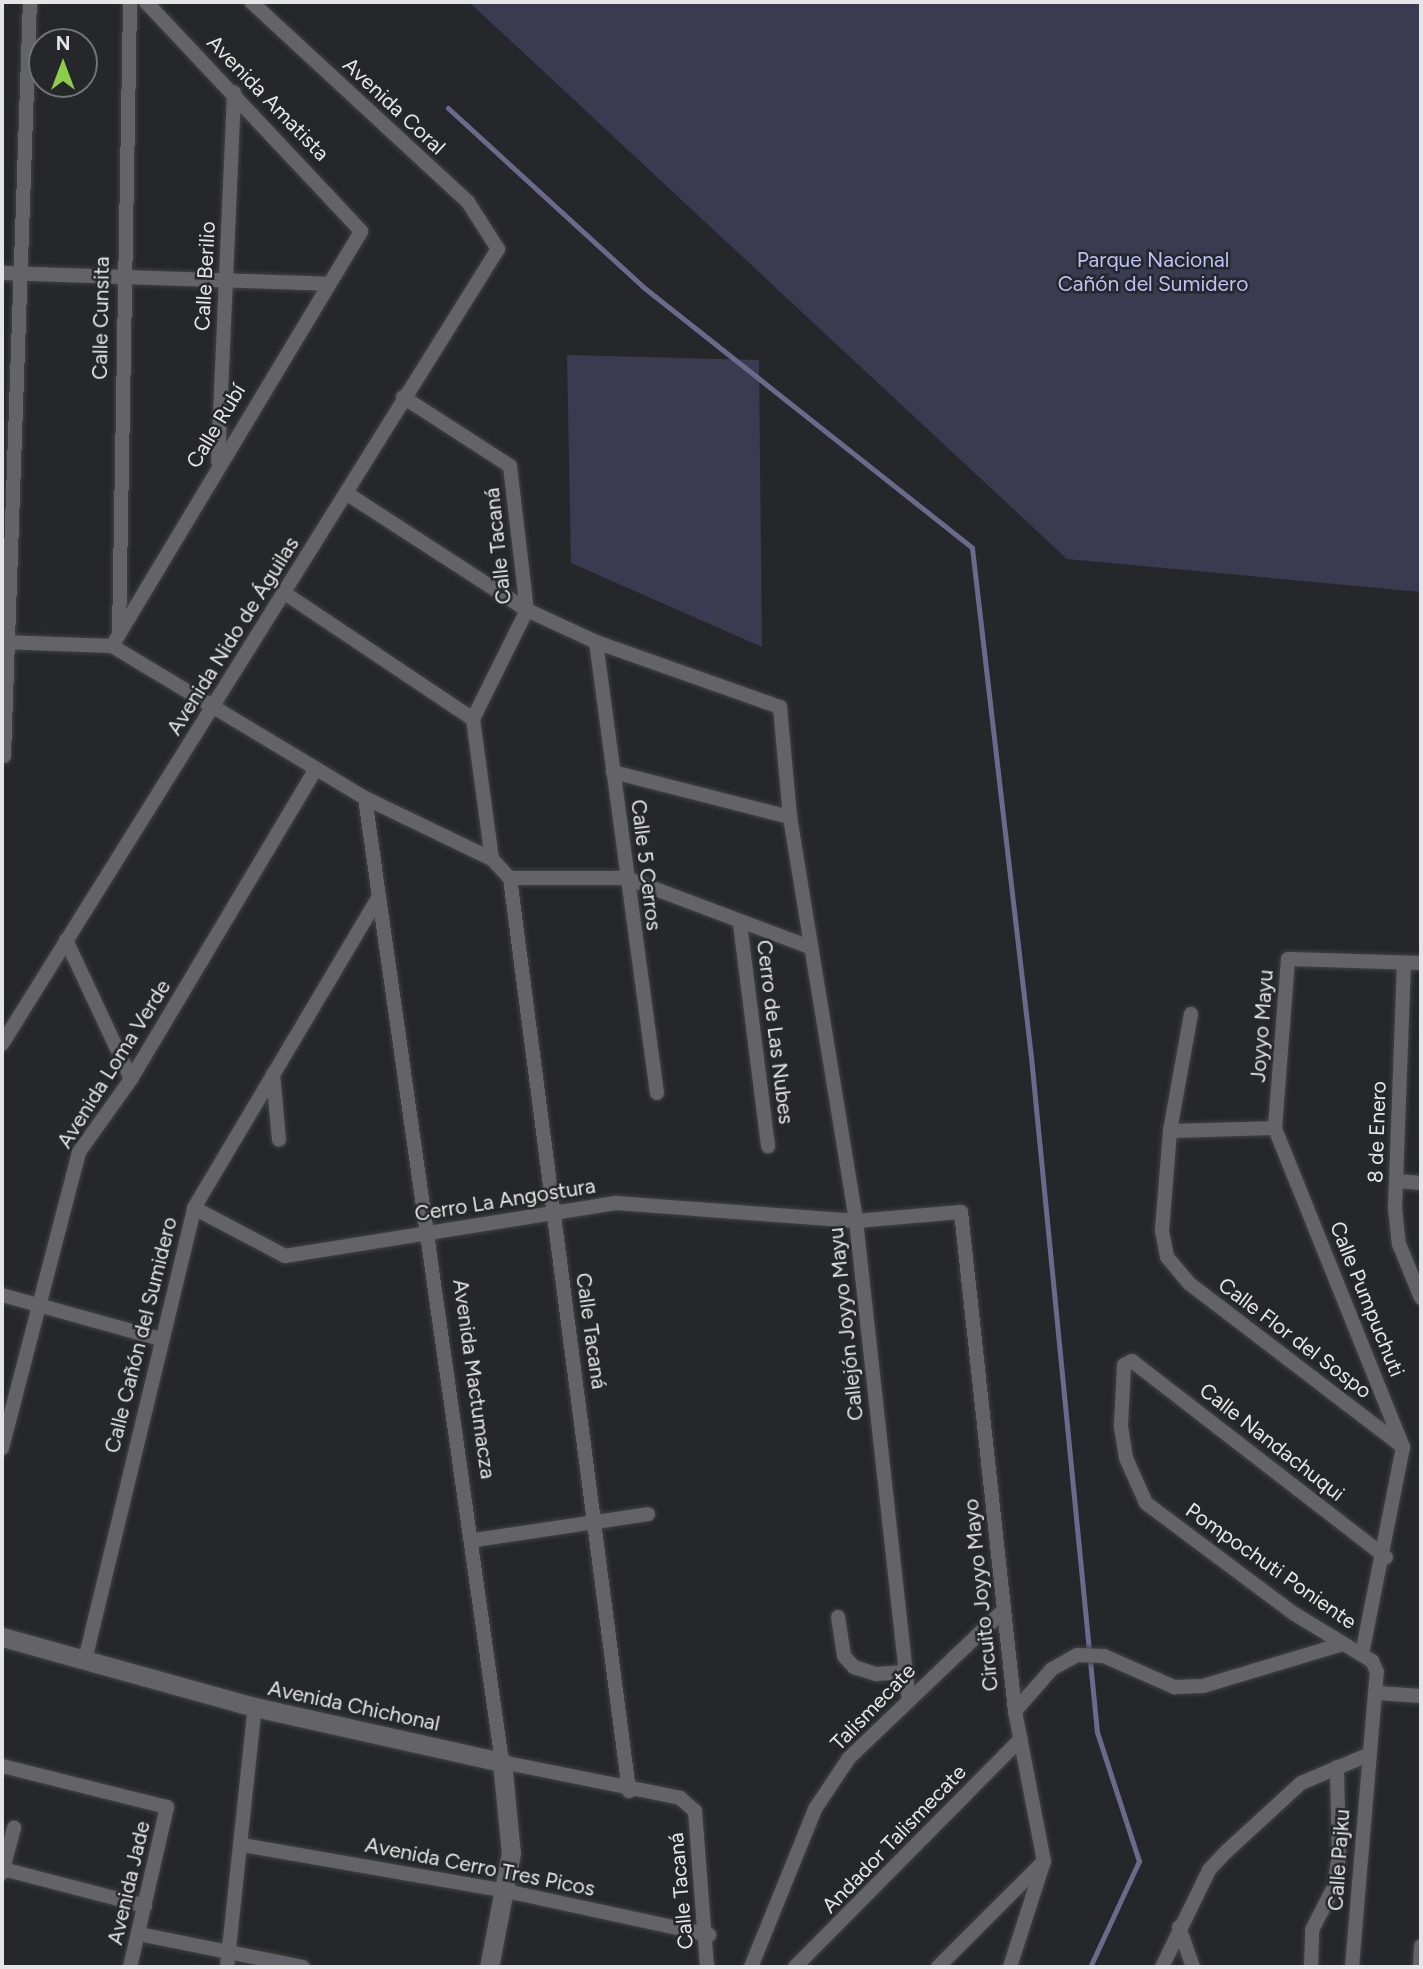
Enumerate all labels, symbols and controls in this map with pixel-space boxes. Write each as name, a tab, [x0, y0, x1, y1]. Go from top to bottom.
north arrow	[28, 28, 98, 98]
street label: Avenida Amatista	[202, 30, 334, 166]
text: N	[56, 32, 70, 55]
street label: Avenida Coral	[338, 52, 450, 160]
street label: Calle Berilio	[190, 221, 220, 331]
park label: Parque Nacional Cañón del Sumidero	[1058, 247, 1248, 297]
street label: Calle Cunsita	[87, 256, 115, 380]
street label: Calle Rubí	[181, 379, 251, 473]
street label: Calle Tacaná	[479, 486, 517, 606]
street label: Avenida Nido de Águilas	[162, 532, 304, 740]
street label: Calle 5 Cerros	[625, 798, 667, 932]
street label: Cerro de Las Nubes	[751, 939, 799, 1125]
street label: Joyyo Mayu	[1245, 969, 1279, 1083]
street label: Avenida Loma Verde	[52, 975, 176, 1153]
street label: 8 de Enero	[1363, 1081, 1391, 1183]
street label: Cerro La Angostura	[413, 1173, 597, 1227]
street label: Calle Cañón del Sumidero	[99, 1214, 183, 1456]
street label: Calle Pumpuchuti	[1324, 1218, 1410, 1380]
street label: Callejón Joyyo Mayu	[823, 1226, 869, 1422]
street label: Calle Tacaná	[570, 1271, 612, 1391]
street label: Calle Flor del Sospo	[1213, 1272, 1377, 1404]
street label: Avenida Mactumacza	[448, 1278, 500, 1480]
street label: Calle Nandachuqui	[1195, 1378, 1349, 1506]
street label: Circuito Joyyo Mayo	[958, 1497, 1004, 1693]
street label: Pompochuti Poniente	[1181, 1498, 1361, 1634]
street label: Talismecate	[825, 1658, 921, 1756]
street label: Avenida Chichonal	[266, 1675, 442, 1737]
street label: Andador Talismecate	[817, 1759, 971, 1919]
street label: Calle Pajku	[1323, 1808, 1355, 1912]
street label: Avenida Jade	[103, 1819, 155, 1947]
street label: Avenida Cerro Tres Picos	[363, 1832, 597, 1902]
street label: Calle Tacaná	[663, 1832, 699, 1950]

